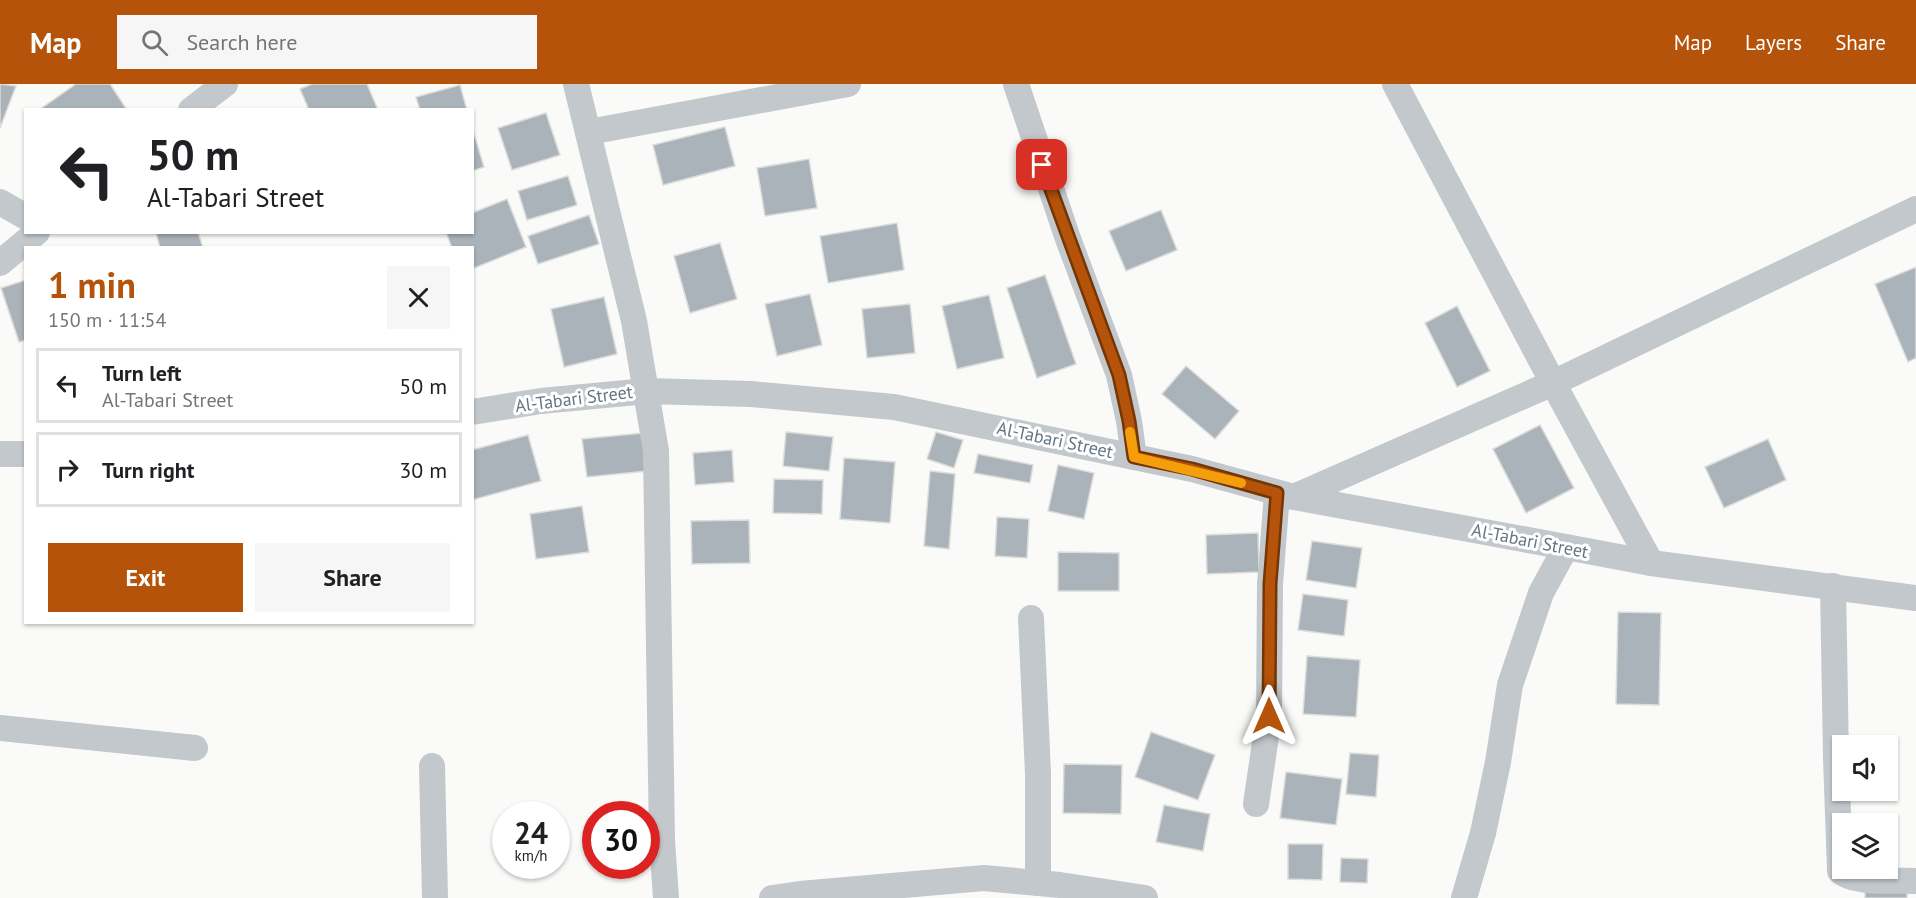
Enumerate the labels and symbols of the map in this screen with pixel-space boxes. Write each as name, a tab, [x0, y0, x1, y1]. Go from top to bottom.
pin	[1016, 139, 1067, 190]
street label: Al-Tabari Street	[514, 380, 634, 417]
street label: Al-Tabari Street	[995, 416, 1115, 463]
street label: Al-Tabari Street	[1470, 518, 1590, 563]
position arrow	[1237, 684, 1301, 748]
speed limit sign: 30	[582, 801, 660, 879]

